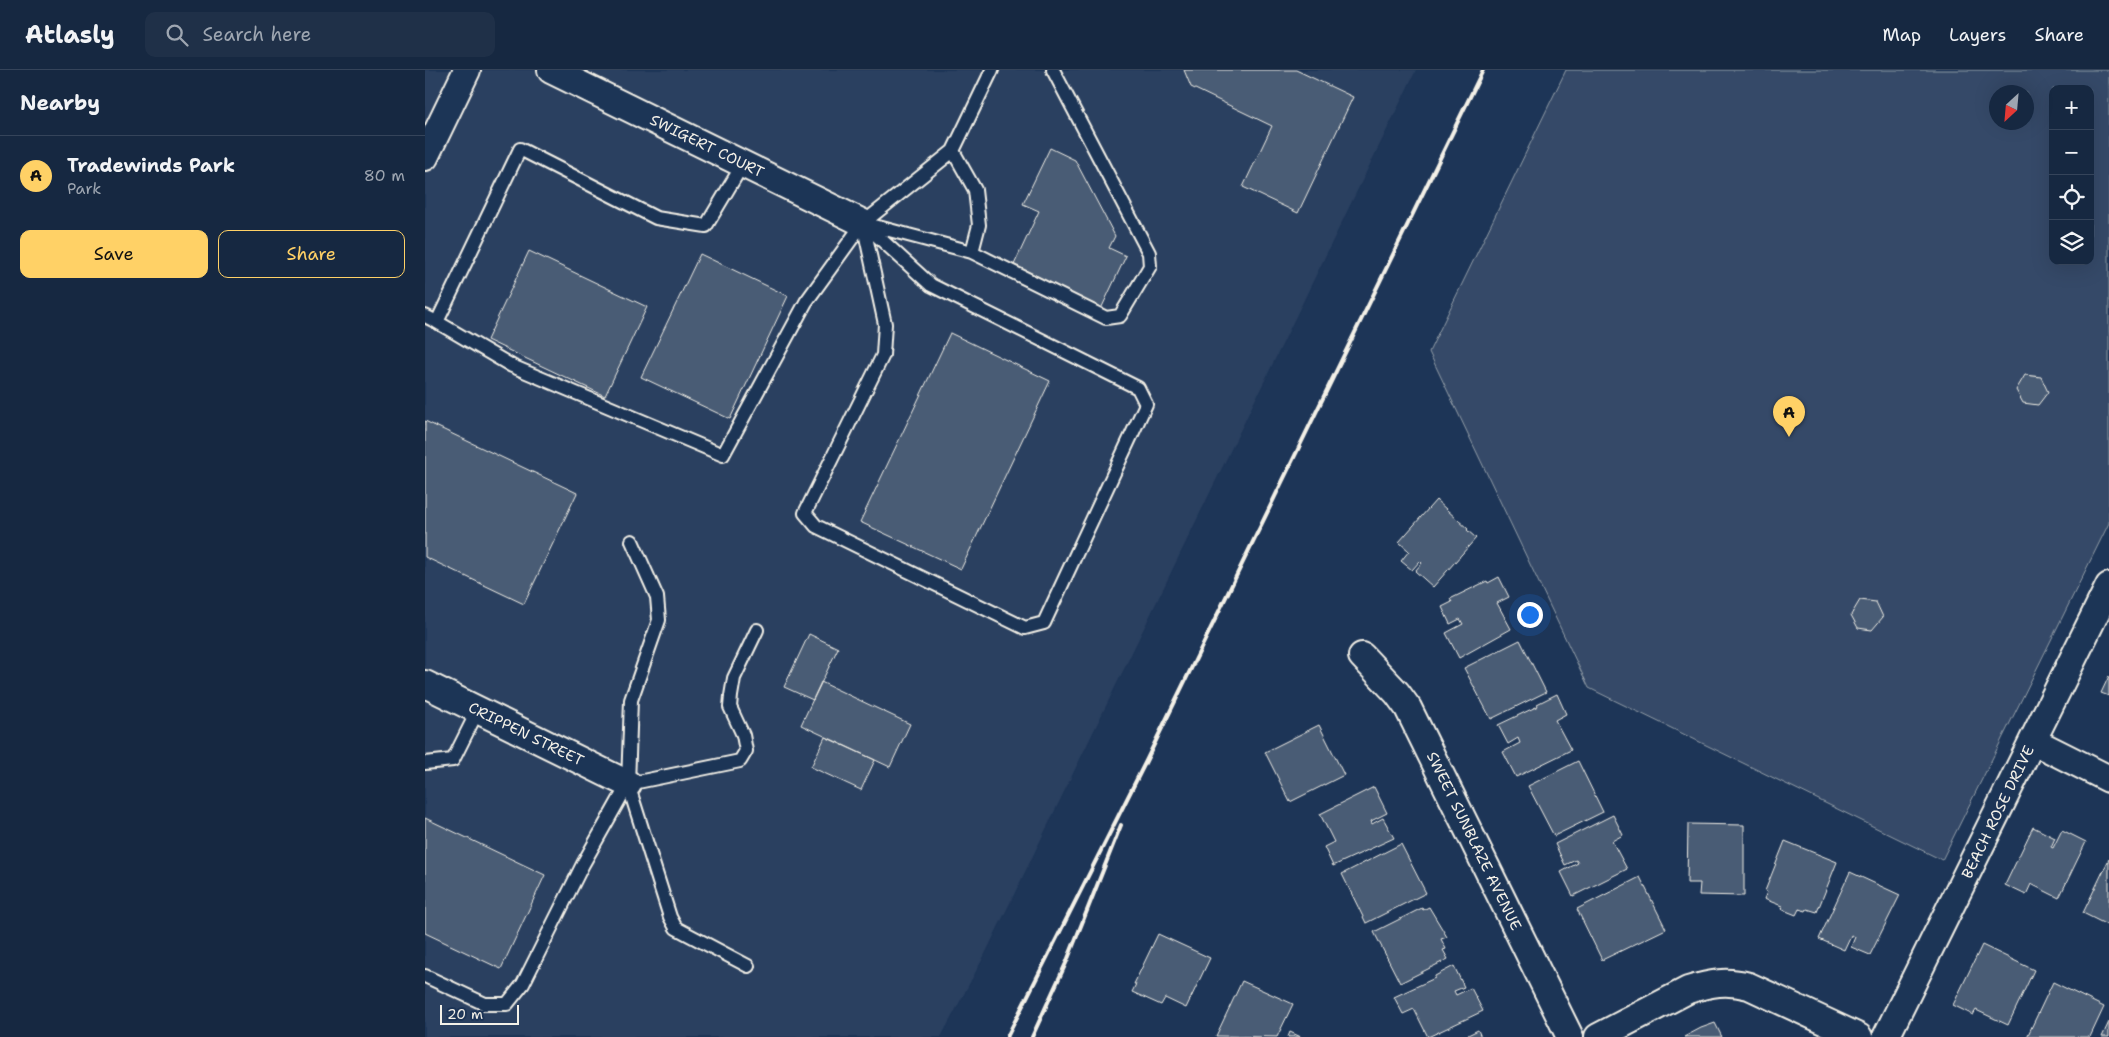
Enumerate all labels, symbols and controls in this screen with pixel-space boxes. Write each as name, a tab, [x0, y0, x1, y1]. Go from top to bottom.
search box	[145, 12, 495, 57]
text: Atlasly	[25, 19, 115, 51]
icon: search	[163, 21, 191, 49]
text: Search here	[203, 22, 311, 47]
text: Map	[1883, 23, 1921, 47]
text: Layers	[1949, 23, 2006, 47]
text: Share	[2034, 23, 2084, 47]
north arrow	[1989, 85, 2034, 130]
map controls	[2049, 85, 2094, 265]
button: +	[2049, 85, 2094, 130]
text: Nearby	[20, 89, 100, 117]
street label: SWIGERT COURT	[647, 110, 767, 182]
button: −	[2049, 130, 2094, 175]
text: Tradewinds Park	[67, 153, 235, 178]
text: A	[30, 165, 42, 186]
text: 80 m	[364, 165, 405, 186]
button: locate	[2049, 175, 2094, 220]
text: Park	[67, 178, 101, 199]
button: layers	[2049, 220, 2094, 265]
button: Save	[20, 230, 208, 278]
button: Share	[218, 230, 405, 278]
pin: A	[1773, 396, 1805, 437]
your location	[1517, 602, 1543, 628]
street label: CRIPPEN STREET	[465, 697, 587, 771]
street label: BEACH ROSE DRIVE	[1957, 742, 2039, 882]
street label: SWEET SUNBLAZE AVENUE	[1422, 748, 1526, 934]
scale bar	[440, 1002, 519, 1025]
text: 20 m	[447, 1005, 483, 1023]

